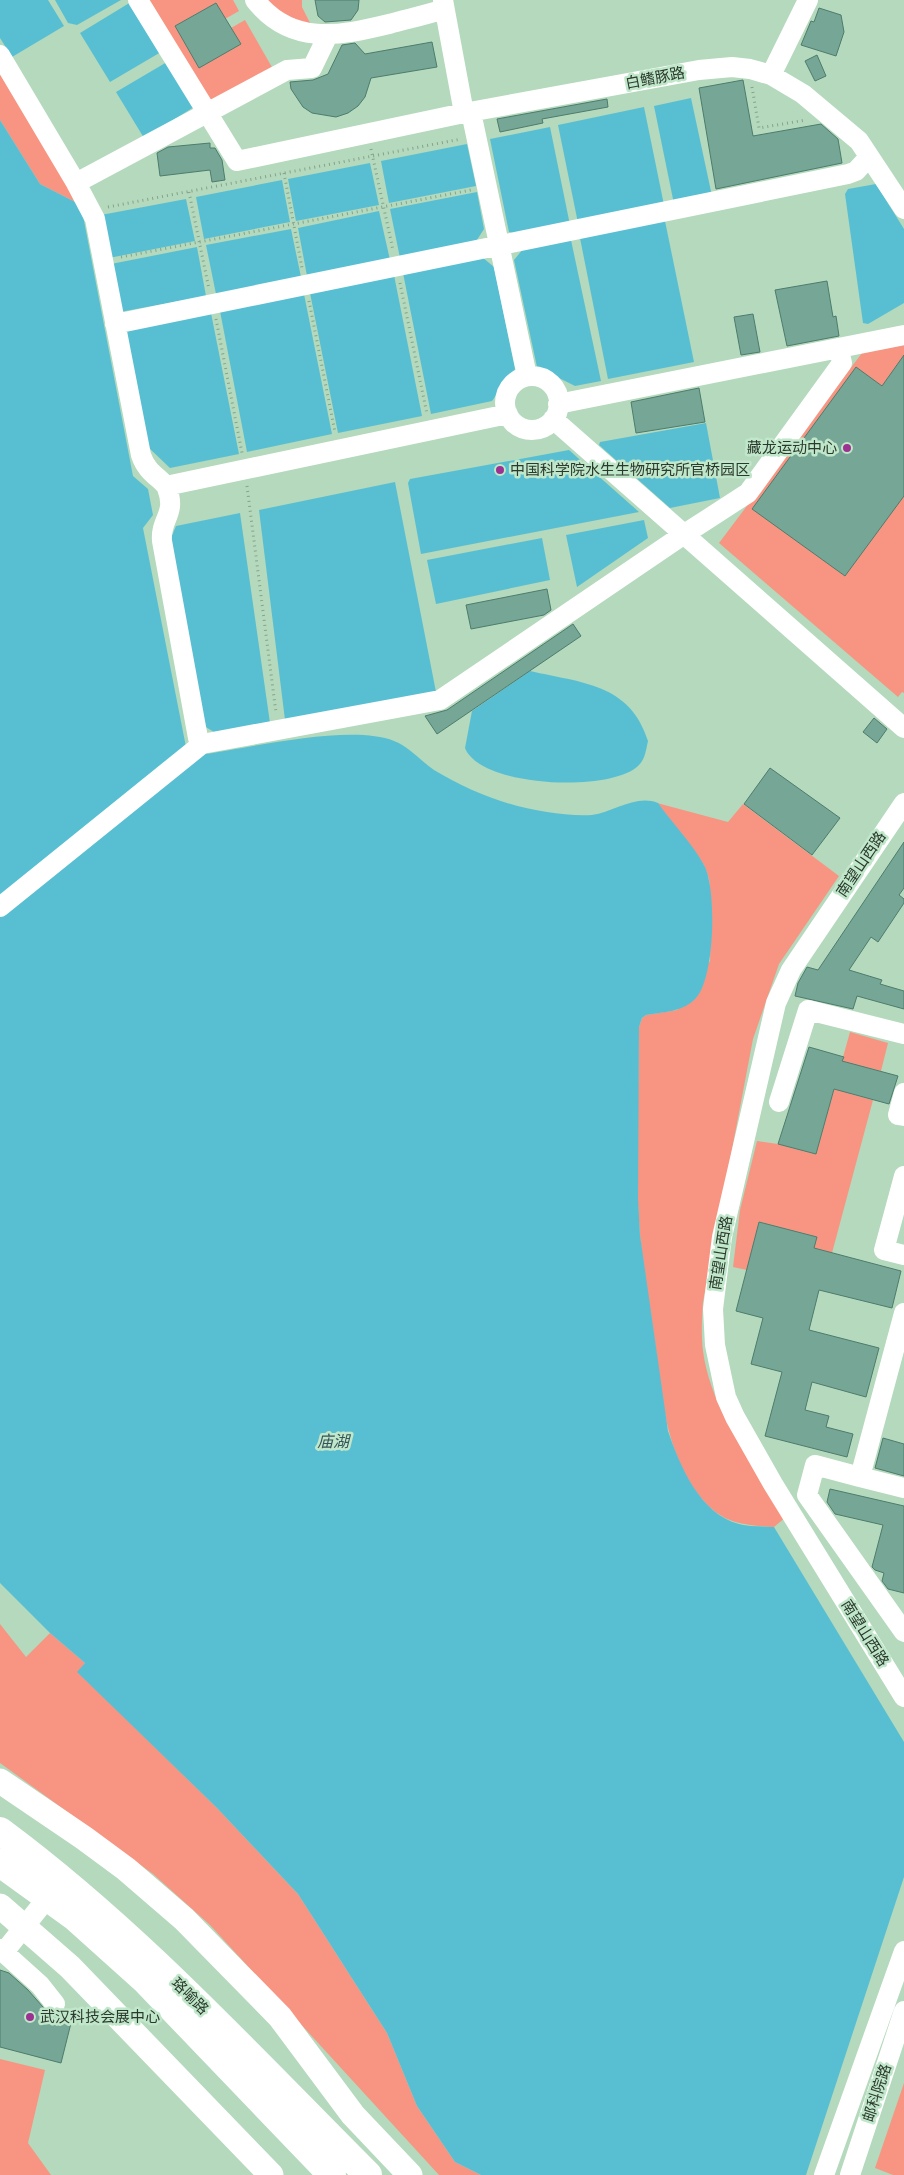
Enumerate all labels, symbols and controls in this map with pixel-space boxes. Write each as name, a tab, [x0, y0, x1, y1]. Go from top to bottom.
street label: 白鳍豚路	[624, 63, 686, 92]
place label: 藏龙运动中心	[747, 439, 837, 456]
marker: 藏龙运动中心	[841, 442, 853, 454]
place label: 中国科学院水生生物研究所官桥园区	[510, 461, 750, 478]
marker: 中国科学院水生生物研究所官桥园区	[494, 464, 506, 476]
street label: 南望山西路	[833, 828, 889, 900]
street label: 南望山西路	[706, 1215, 735, 1291]
water label: 庙湖	[317, 1432, 352, 1450]
street label: 南望山西路	[838, 1596, 893, 1669]
street label: 珞喻路	[168, 1974, 212, 2018]
place label: 武汉科技会展中心	[40, 2008, 160, 2025]
marker: 武汉科技会展中心	[24, 2011, 36, 2023]
street label: 邮科院路	[859, 2062, 894, 2124]

